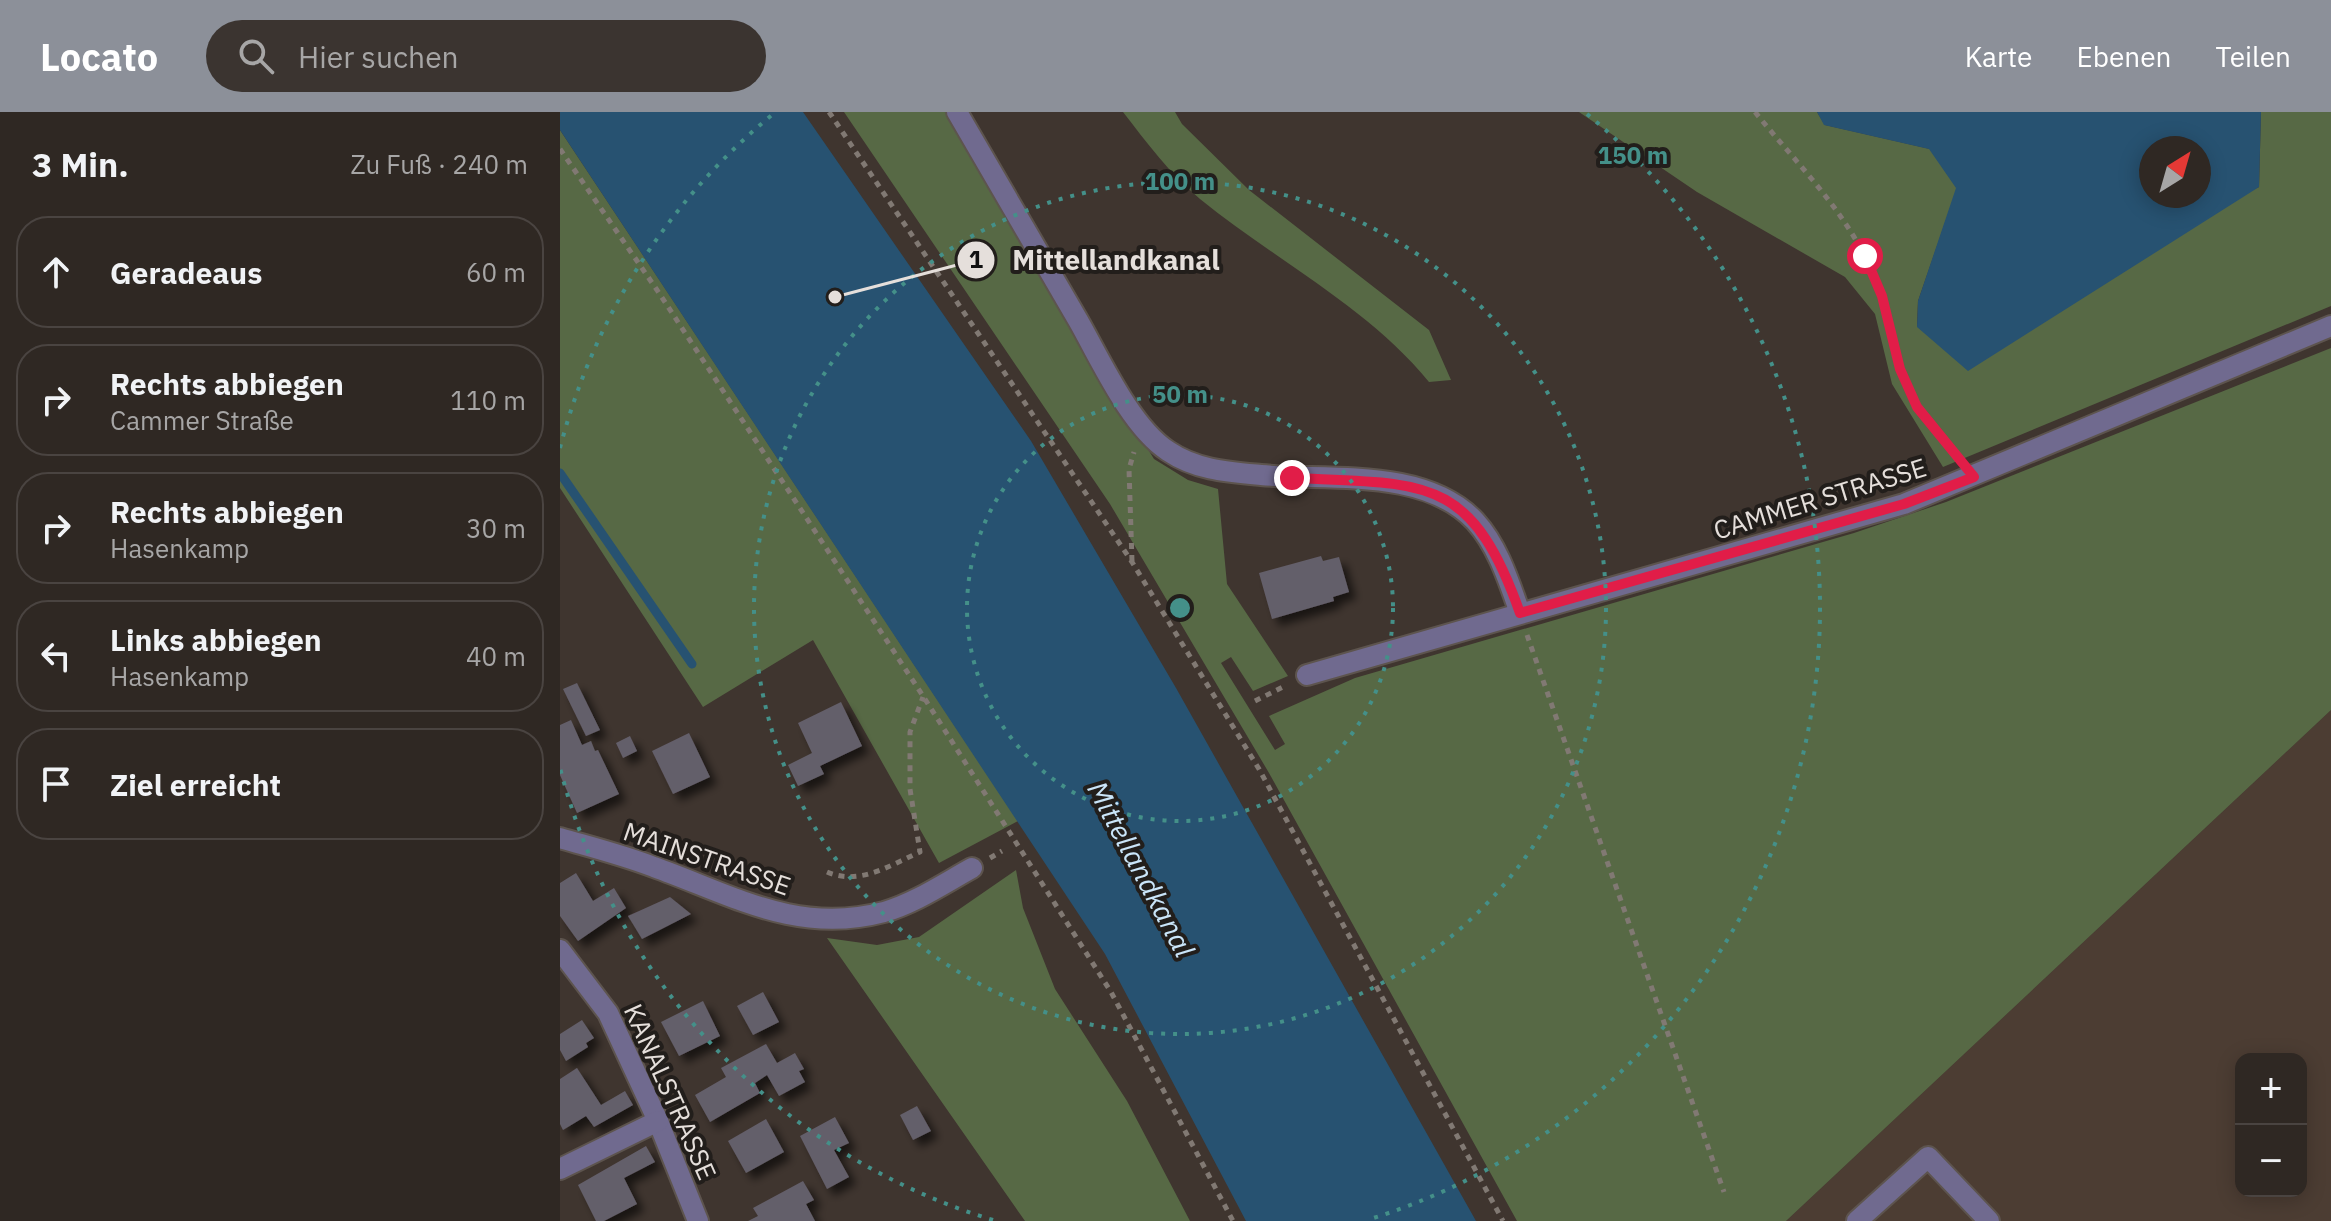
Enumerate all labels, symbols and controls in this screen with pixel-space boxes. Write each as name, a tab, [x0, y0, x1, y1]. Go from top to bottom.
search box	[206, 20, 766, 92]
text: Locato	[40, 32, 158, 81]
icon: search	[234, 34, 278, 78]
text: Hier suchen	[298, 37, 459, 76]
text: Karte	[1965, 38, 2032, 75]
text: Ebenen	[2076, 38, 2172, 75]
text: Teilen	[2216, 38, 2291, 75]
north arrow	[2139, 136, 2211, 208]
text: 150 m	[1598, 139, 1668, 171]
text: 3 Min.	[32, 142, 129, 186]
text: Zu Fuß · 240 m	[350, 147, 528, 181]
text: 100 m	[1145, 165, 1215, 197]
callout: Mittellandkanal	[956, 234, 1236, 286]
route start	[1847, 238, 1883, 274]
text: Mittellandkanal	[1012, 241, 1220, 278]
text: 1	[969, 243, 983, 275]
icon: ahead	[34, 250, 78, 294]
text: Geradeaus	[110, 253, 262, 292]
text: 60 m	[466, 255, 526, 289]
text: Rechts abbiegen	[110, 364, 344, 403]
icon: right	[34, 378, 78, 422]
text: 50 m	[1152, 378, 1208, 410]
text: 110 m	[450, 383, 526, 417]
text: Cammer Straße	[110, 403, 294, 437]
street label: CAMMER STRASSE	[1709, 449, 1930, 547]
route end	[1274, 460, 1310, 496]
text: Rechts abbiegen	[110, 492, 344, 531]
icon: right	[34, 506, 78, 550]
text: 30 m	[466, 511, 526, 545]
text: Hasenkamp	[110, 531, 249, 565]
centre of rings	[1166, 594, 1194, 622]
text: Links abbiegen	[110, 620, 322, 659]
icon: left	[34, 634, 78, 678]
text: 40 m	[466, 639, 526, 673]
text: Hasenkamp	[110, 659, 249, 693]
icon: arrive	[34, 762, 78, 806]
text: Ziel erreicht	[110, 765, 281, 804]
water label: Mittellandkanal	[1080, 774, 1204, 964]
street label: MAINSTRASSE	[619, 814, 795, 903]
street label: KANALSTRASSE	[617, 998, 725, 1185]
map controls	[2235, 1053, 2307, 1197]
button: +	[2235, 1053, 2307, 1125]
button: −	[2235, 1125, 2307, 1197]

